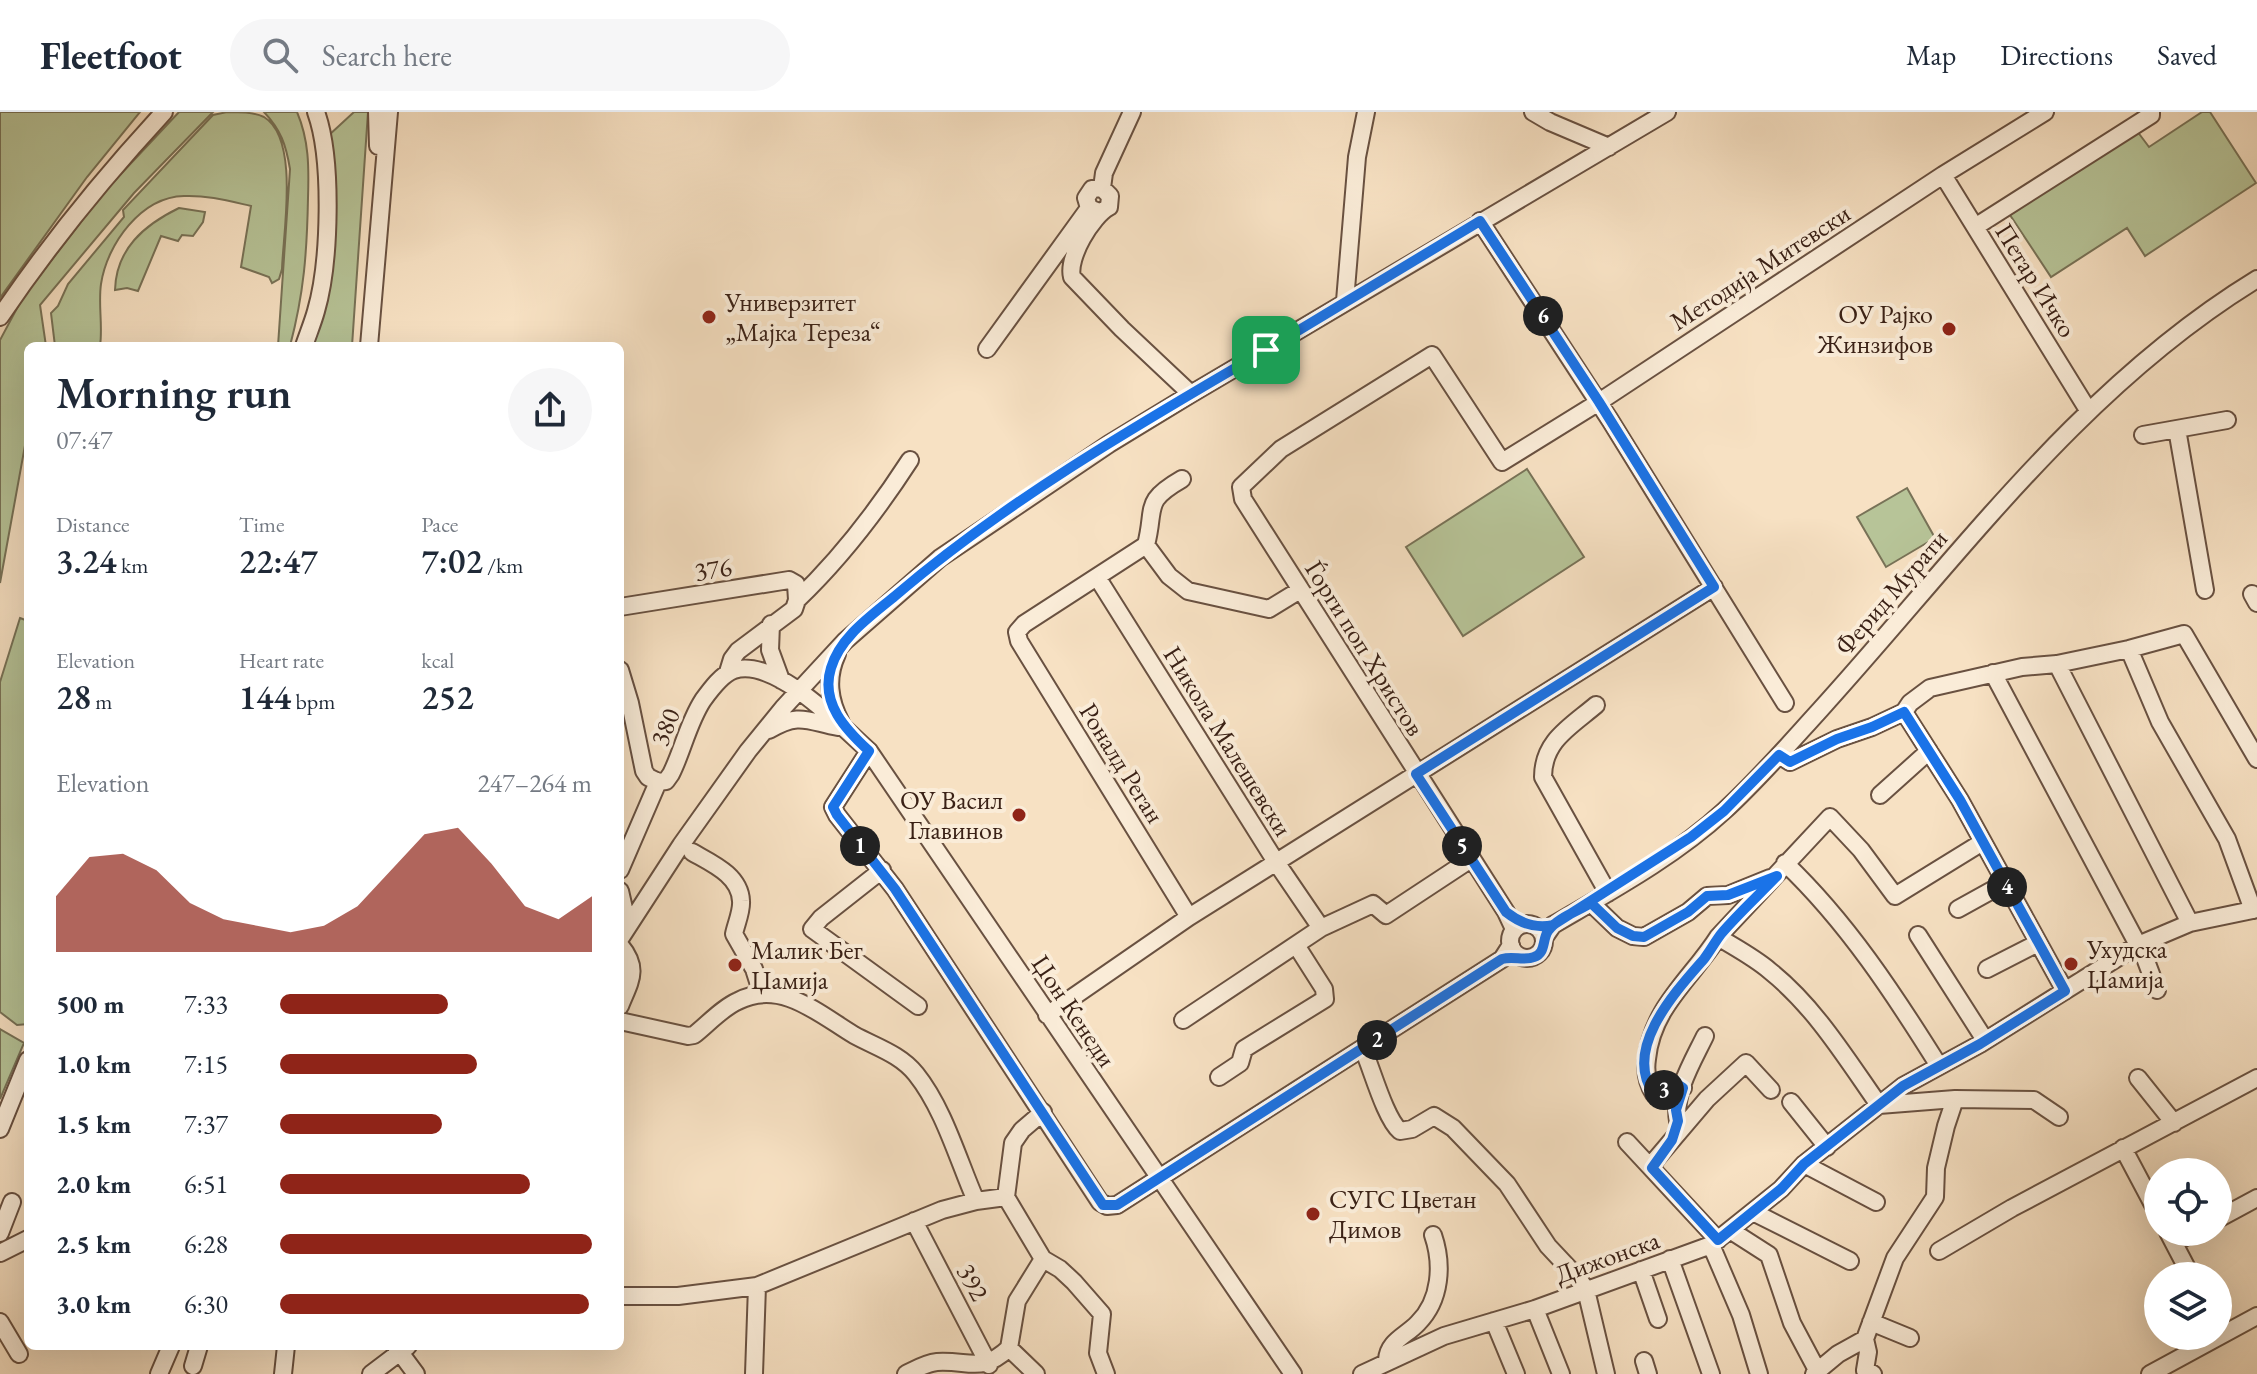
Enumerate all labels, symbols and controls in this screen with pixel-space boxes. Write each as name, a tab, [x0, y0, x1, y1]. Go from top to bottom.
search box	[230, 19, 790, 91]
text: Fleetfoot	[40, 31, 182, 80]
icon: search	[258, 33, 302, 77]
text: Search here	[322, 36, 452, 75]
text: Map	[1906, 37, 1956, 73]
text: Directions	[2000, 37, 2113, 73]
text: Saved	[2157, 37, 2217, 73]
street label: Методија Митевски	[1663, 196, 1857, 338]
street label: Петар Ичко	[1987, 216, 2085, 344]
place label: Универзитет „Мајка Тереза“	[724, 285, 881, 349]
pin: 6	[1523, 296, 1563, 336]
place label: ОУ Рајко Жинзифов	[1816, 297, 1933, 361]
text: 6	[1537, 301, 1549, 330]
marker: Универзитет „Мајка Тереза“	[700, 308, 718, 326]
pin	[1232, 316, 1300, 384]
marker: ОУ Рајко Жинзифов	[1940, 320, 1958, 338]
icon: arrive	[1244, 328, 1288, 372]
text: Morning run	[56, 364, 292, 421]
button: share	[508, 368, 592, 452]
text: 07:47	[56, 423, 112, 457]
text: Distance	[56, 510, 129, 539]
text: Time	[239, 510, 284, 539]
text: Pace	[421, 510, 458, 539]
street label: Ферид Мурати	[1827, 522, 1955, 662]
text: 3.24	[56, 539, 117, 583]
text: 22:47	[239, 539, 318, 583]
text: 7:02	[421, 539, 483, 583]
street label: 376	[692, 549, 734, 589]
text: km	[117, 551, 148, 580]
text: /km	[483, 551, 524, 580]
street label: Ѓорги поп Христов	[1297, 554, 1433, 742]
street label: Никола Малешевски	[1156, 639, 1300, 843]
text: Elevation	[56, 646, 135, 675]
text: Heart rate	[239, 646, 324, 675]
text: kcal	[421, 646, 454, 675]
text: 28	[56, 675, 91, 719]
text: 144	[239, 675, 291, 719]
text: 252	[421, 675, 474, 719]
text: m	[91, 687, 112, 716]
text: bpm	[291, 687, 335, 716]
street label: Роналд Реган	[1072, 696, 1172, 830]
street label: 380	[642, 703, 688, 751]
text: Elevation	[56, 766, 150, 800]
text: 247–264 m	[477, 766, 592, 800]
place label: ОУ Васил Главинов	[900, 783, 1003, 847]
marker: ОУ Васил Главинов	[1010, 806, 1028, 824]
pin: 1	[840, 826, 880, 866]
pin: 5	[1442, 826, 1482, 866]
text: 1	[854, 831, 866, 860]
text: 5	[1456, 831, 1468, 860]
pin: 4	[1987, 867, 2027, 907]
text: 4	[2001, 872, 2013, 901]
place label: Ухудска Џамија	[2086, 932, 2168, 996]
place label: Малик Бег Џамија	[751, 933, 863, 997]
street label: Џон Кенеди	[1024, 948, 1124, 1074]
marker: Ухудска Џамија	[2062, 955, 2080, 973]
marker: Малик Бег Џамија	[726, 956, 744, 974]
text: 500 m	[56, 987, 124, 1021]
text: 7:33	[184, 987, 228, 1021]
pin: 2	[1357, 1020, 1397, 1060]
text: 2	[1371, 1025, 1383, 1054]
text: 1.0 km	[56, 1047, 131, 1081]
text: 7:15	[184, 1047, 228, 1081]
pin: 3	[1644, 1070, 1684, 1110]
text: 3	[1658, 1075, 1670, 1104]
text: 1.5 km	[56, 1107, 131, 1141]
text: 7:37	[184, 1107, 228, 1141]
map controls	[2144, 1158, 2232, 1350]
button: locate	[2144, 1158, 2232, 1246]
text: 2.0 km	[56, 1167, 131, 1201]
text: 6:51	[184, 1167, 228, 1201]
place label: СУГС Цветан Димов	[1329, 1182, 1477, 1246]
marker: СУГС Цветан Димов	[1304, 1205, 1322, 1223]
street label: Дижонска	[1550, 1222, 1665, 1292]
text: 2.5 km	[56, 1227, 131, 1261]
text: 6:28	[184, 1227, 228, 1261]
street label: 392	[949, 1257, 997, 1307]
button: layers	[2144, 1262, 2232, 1350]
text: 3.0 km	[56, 1287, 131, 1321]
text: 6:30	[184, 1287, 228, 1321]

